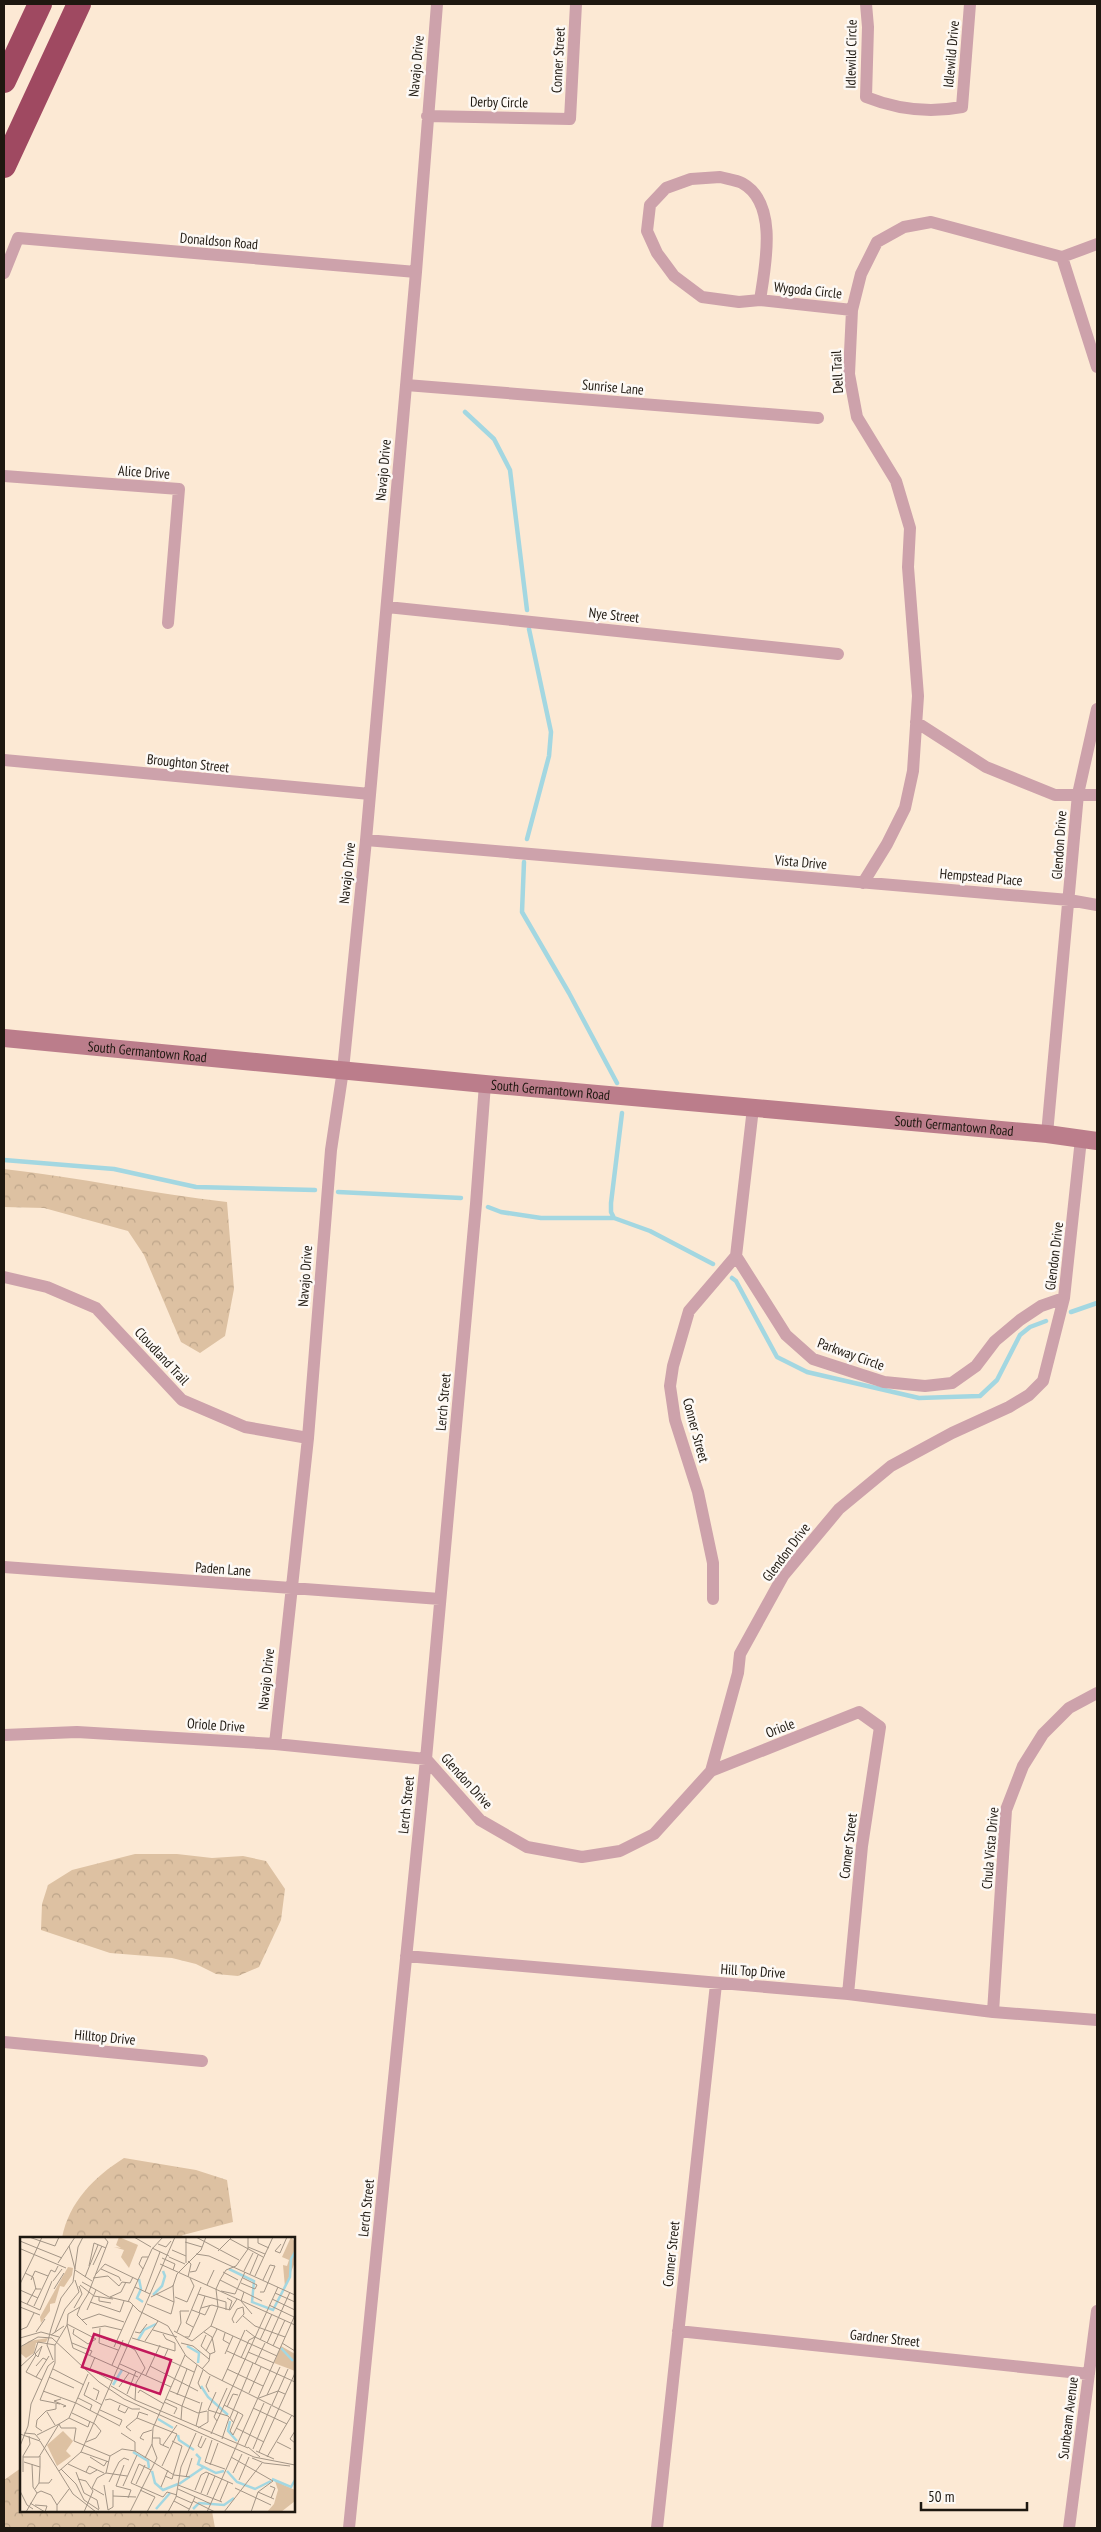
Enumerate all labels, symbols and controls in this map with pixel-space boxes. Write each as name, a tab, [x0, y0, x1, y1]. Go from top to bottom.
street label: Idlewild Circle	[841, 19, 861, 89]
street label: Idlewild Drive	[939, 19, 963, 88]
street label: Conner Street	[547, 26, 569, 93]
street label: Navajo Drive	[404, 34, 428, 97]
street label: Derby Circle	[470, 92, 528, 112]
street label: Donaldson Road	[179, 229, 259, 253]
street label: Wygoda Circle	[773, 277, 843, 303]
street label: Dell Trail	[827, 349, 847, 394]
street label: Sunrise Lane	[581, 375, 645, 399]
street label: Navajo Drive	[371, 438, 395, 501]
street label: Alice Drive	[118, 461, 171, 483]
street label: Nye Street	[588, 603, 640, 627]
street label: Broughton Street	[146, 750, 230, 776]
street label: Glendon Drive	[1048, 810, 1070, 880]
street label: Navajo Drive	[335, 841, 359, 905]
street label: Vista Drive	[773, 851, 828, 873]
street label: Hempstead Place	[939, 864, 1023, 890]
street label: South Germantown Road	[87, 1037, 208, 1066]
street label: South Germantown Road	[490, 1076, 611, 1104]
street label: South Germantown Road	[894, 1111, 1014, 1140]
street label: Glendon Drive	[1041, 1221, 1067, 1291]
street label: Navajo Drive	[294, 1244, 316, 1307]
street label: Cloudland Trail	[131, 1323, 194, 1389]
street label: Parkway Circle	[815, 1334, 887, 1374]
street label: Lerch Street	[432, 1372, 455, 1432]
street label: Conner Street	[679, 1396, 713, 1464]
street label: Glendon Drive	[758, 1519, 814, 1585]
street label: Paden Lane	[195, 1558, 252, 1580]
street label: Navajo Drive	[254, 1647, 278, 1711]
street label: Oriole Drive	[186, 1714, 246, 1736]
street label: Oriole	[763, 1714, 797, 1742]
street label: Glendon Drive	[437, 1749, 497, 1813]
street label: Lerch Street	[394, 1775, 418, 1835]
street label: Chula Vista Drive	[977, 1806, 1003, 1890]
street label: Conner Street	[835, 1812, 861, 1880]
street label: Hill Top Drive	[720, 1960, 786, 1982]
street label: Hilltop Drive	[74, 2025, 137, 2049]
street label: Lerch Street	[354, 2178, 378, 2238]
street label: Conner Street	[659, 2220, 683, 2288]
inset map	[20, 2237, 295, 2512]
street label: Gardner Street	[849, 2325, 921, 2351]
street label: Sunbeam Avenue	[1054, 2376, 1082, 2460]
scale bar	[921, 2480, 1027, 2512]
text: 50 m	[928, 2487, 954, 2506]

